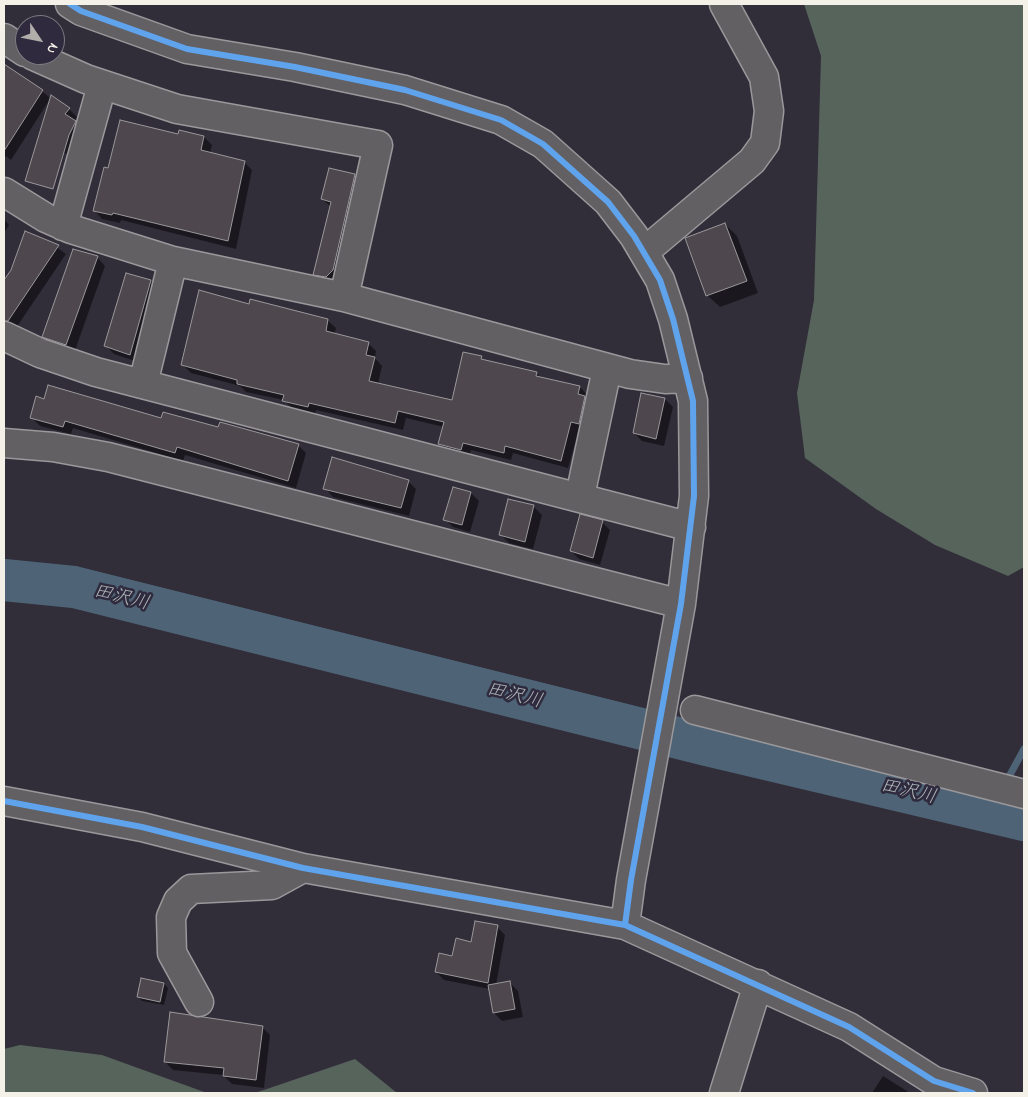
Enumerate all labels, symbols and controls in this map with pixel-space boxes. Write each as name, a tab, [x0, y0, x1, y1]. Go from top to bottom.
north arrow	[15, 15, 65, 65]
text: N	[41, 38, 63, 58]
water label: 田沢川	[91, 581, 151, 617]
water label: 田沢川	[484, 679, 544, 715]
water label: 田沢川	[878, 775, 938, 811]

